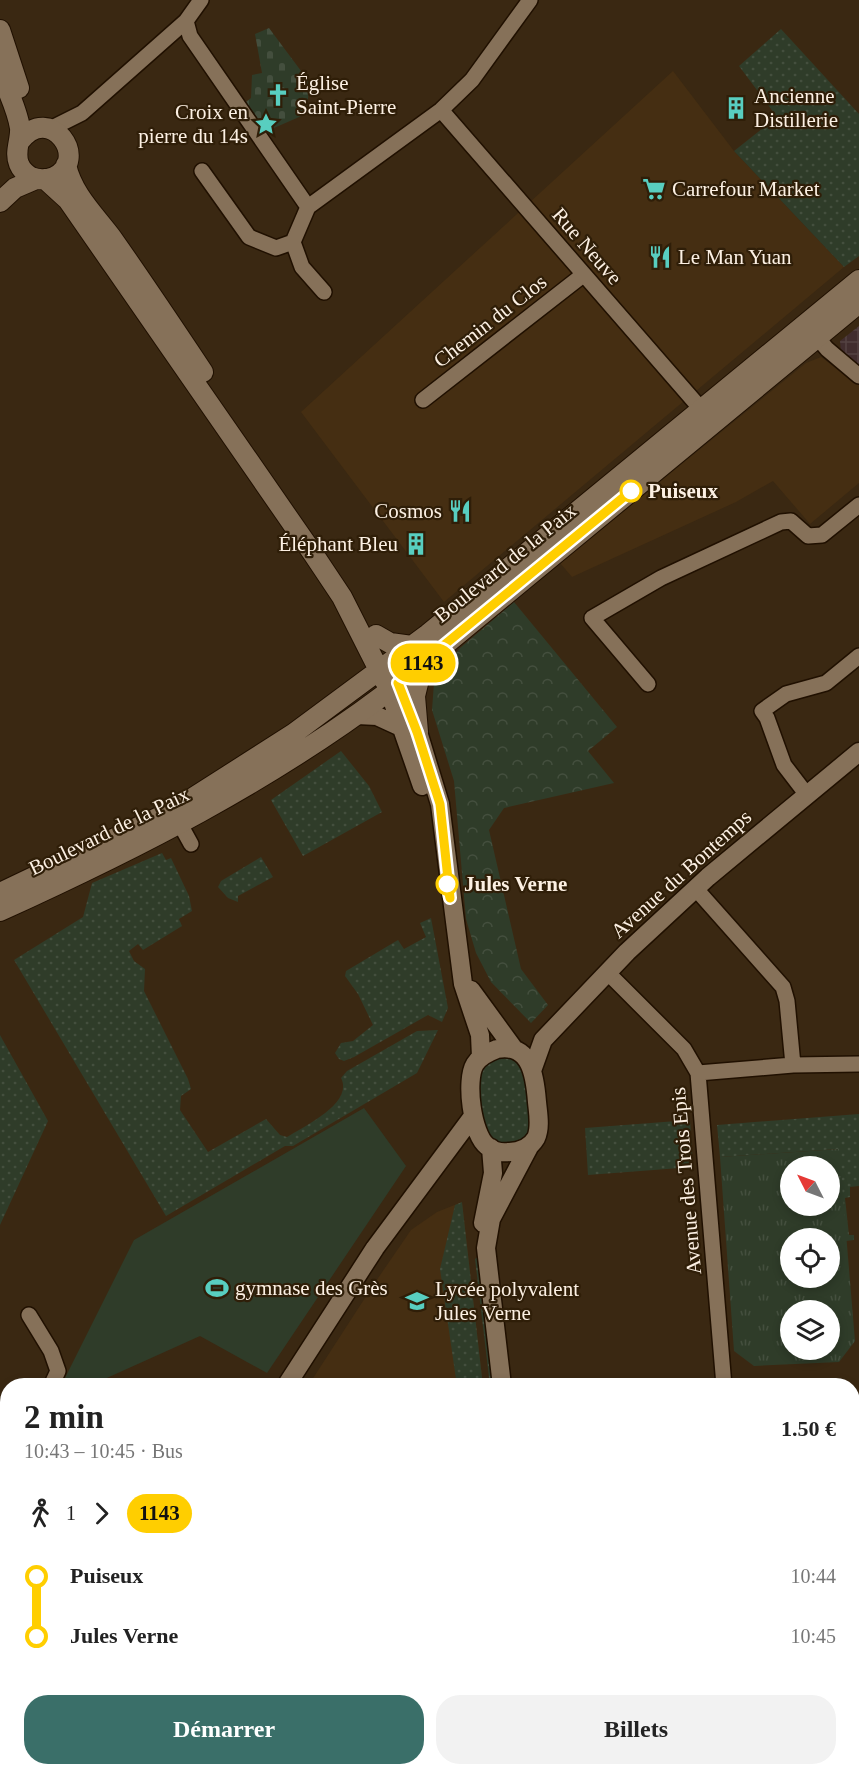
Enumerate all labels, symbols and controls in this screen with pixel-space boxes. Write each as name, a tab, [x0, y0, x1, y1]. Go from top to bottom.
place label: Église Saint-Pierre	[296, 71, 396, 119]
church icon: Église Saint-Pierre	[265, 82, 291, 108]
place label: Ancienne Distillerie	[754, 84, 838, 132]
building icon: Ancienne Distillerie	[723, 95, 749, 121]
place label: Croix en pierre du 14s	[138, 100, 248, 148]
place icon: Croix en pierre du 14s	[253, 111, 279, 137]
supermarket icon: Carrefour Market	[641, 176, 667, 202]
place label: Carrefour Market	[672, 177, 820, 201]
street label: Rue Neuve	[547, 203, 627, 289]
restaurant icon: Le Man Yuan	[647, 244, 673, 270]
place label: Le Man Yuan	[678, 245, 792, 269]
street label: Chemin du Clos	[429, 270, 551, 372]
place label: Puiseux	[648, 479, 719, 503]
marker: Puiseux	[620, 480, 642, 502]
street label: Boulevard de la Paix	[429, 498, 581, 628]
restaurant icon: Cosmos	[447, 498, 473, 524]
place label: Cosmos	[374, 499, 442, 523]
building icon: Éléphant Bleu	[403, 531, 429, 557]
place label: Éléphant Bleu	[278, 532, 398, 556]
line badge: 1143	[381, 644, 465, 682]
text: 1143	[403, 651, 443, 675]
street label: Boulevard de la Paix	[25, 782, 194, 880]
street label: Avenue du Bontemps	[606, 805, 756, 943]
place label: Jules Verne	[464, 872, 567, 896]
marker: Jules Verne	[436, 873, 458, 895]
street label: Avenue des Trois Epis	[666, 1086, 706, 1276]
north arrow	[780, 1156, 840, 1216]
map controls	[780, 1156, 840, 1360]
button: locate	[780, 1228, 840, 1288]
sports icon: gymnase des Grès	[204, 1275, 230, 1301]
place label: gymnase des Grès	[235, 1276, 388, 1300]
place label: Lycée polyvalent Jules Verne	[435, 1277, 579, 1325]
school or university icon: Lycée polyvalent Jules Verne	[404, 1288, 430, 1314]
button: layers	[780, 1300, 840, 1360]
text: 2 min	[24, 1399, 104, 1435]
text: 1.50 €	[781, 1416, 836, 1441]
text: 10:43 – 10:45 · Bus	[24, 1440, 183, 1462]
icon: walk	[24, 1497, 57, 1530]
icon: forward	[85, 1497, 118, 1530]
text: 1143	[139, 1501, 180, 1525]
text: 1	[66, 1502, 76, 1524]
text: Puiseux	[70, 1563, 143, 1588]
text: 10:44	[790, 1565, 836, 1587]
text: Jules Verne	[70, 1623, 178, 1648]
text: 10:45	[790, 1625, 836, 1647]
button: Démarrer	[24, 1695, 424, 1764]
button: Billets	[436, 1695, 836, 1764]

